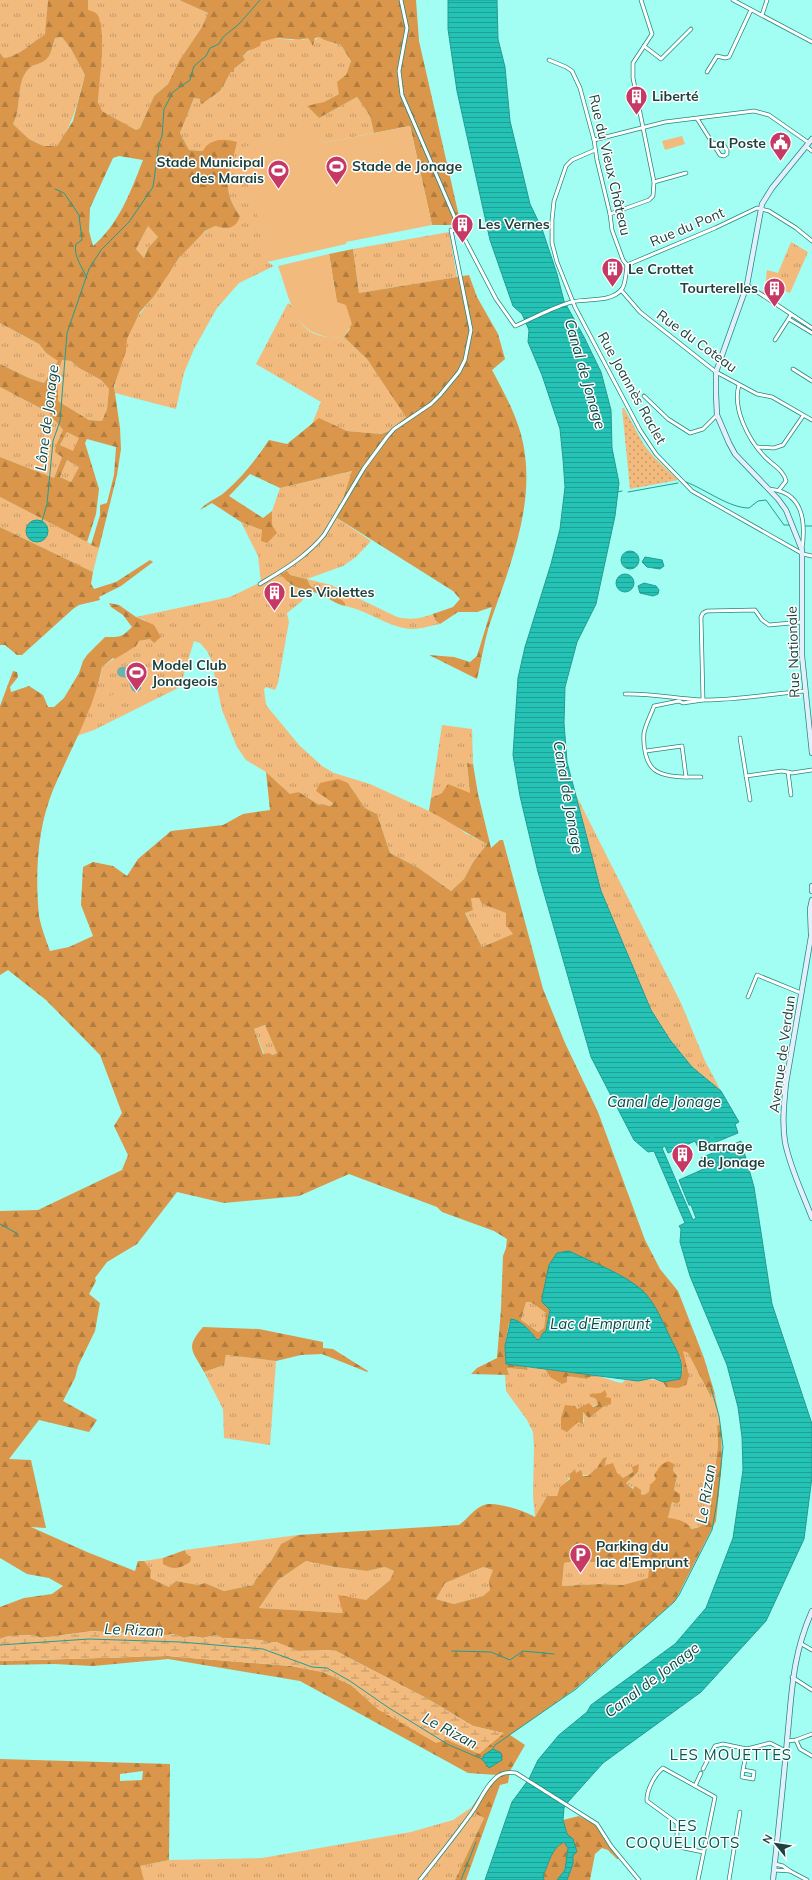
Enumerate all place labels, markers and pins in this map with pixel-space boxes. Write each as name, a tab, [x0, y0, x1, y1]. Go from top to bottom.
building icon: Liberté	[624, 83, 650, 116]
place label: Liberté	[652, 87, 699, 105]
public building icon: La Poste	[768, 130, 794, 163]
place label: La Poste	[709, 134, 766, 152]
place label: Stade Municipal des Marais	[157, 153, 264, 187]
sports icon: Stade de Jonage	[324, 153, 350, 186]
sports icon: Stade Municipal des Marais	[266, 157, 292, 190]
place label: Stade de Jonage	[352, 157, 463, 175]
building icon: Les Vernes	[450, 211, 476, 244]
place label: Les Vernes	[478, 215, 550, 233]
building icon: Le Crottet	[599, 256, 625, 289]
place label: Le Crottet	[628, 260, 694, 278]
building icon: Tourterelles	[761, 275, 787, 308]
place label: Tourterelles	[680, 279, 758, 297]
building icon: Les Violettes	[262, 579, 288, 612]
place label: Les Violettes	[290, 583, 374, 601]
place label: Model Club Jonageois	[152, 656, 227, 690]
sports icon: Model Club Jonageois	[124, 660, 150, 693]
place label: Barrage de Jonage	[698, 1137, 765, 1171]
building icon: Barrage de Jonage	[670, 1141, 696, 1174]
place label: Parking du lac d'Emprunt	[596, 1537, 689, 1571]
parking icon: Parking du lac d'Emprunt	[568, 1541, 594, 1574]

